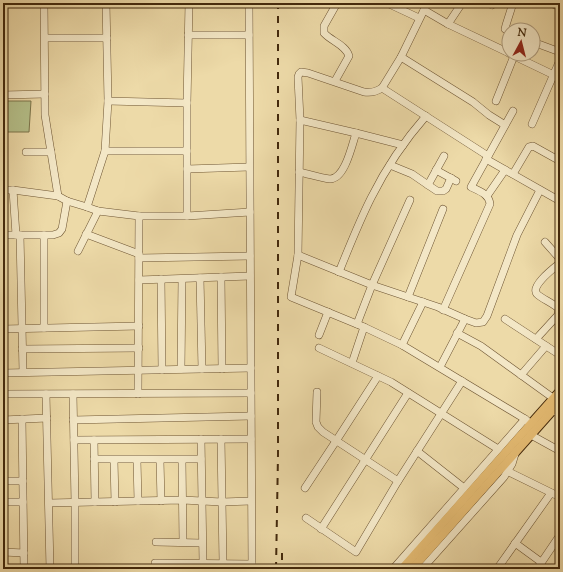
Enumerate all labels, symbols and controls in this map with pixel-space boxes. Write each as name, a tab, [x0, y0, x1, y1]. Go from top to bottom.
north arrow	[501, 22, 541, 62]
text: N	[516, 24, 528, 42]

